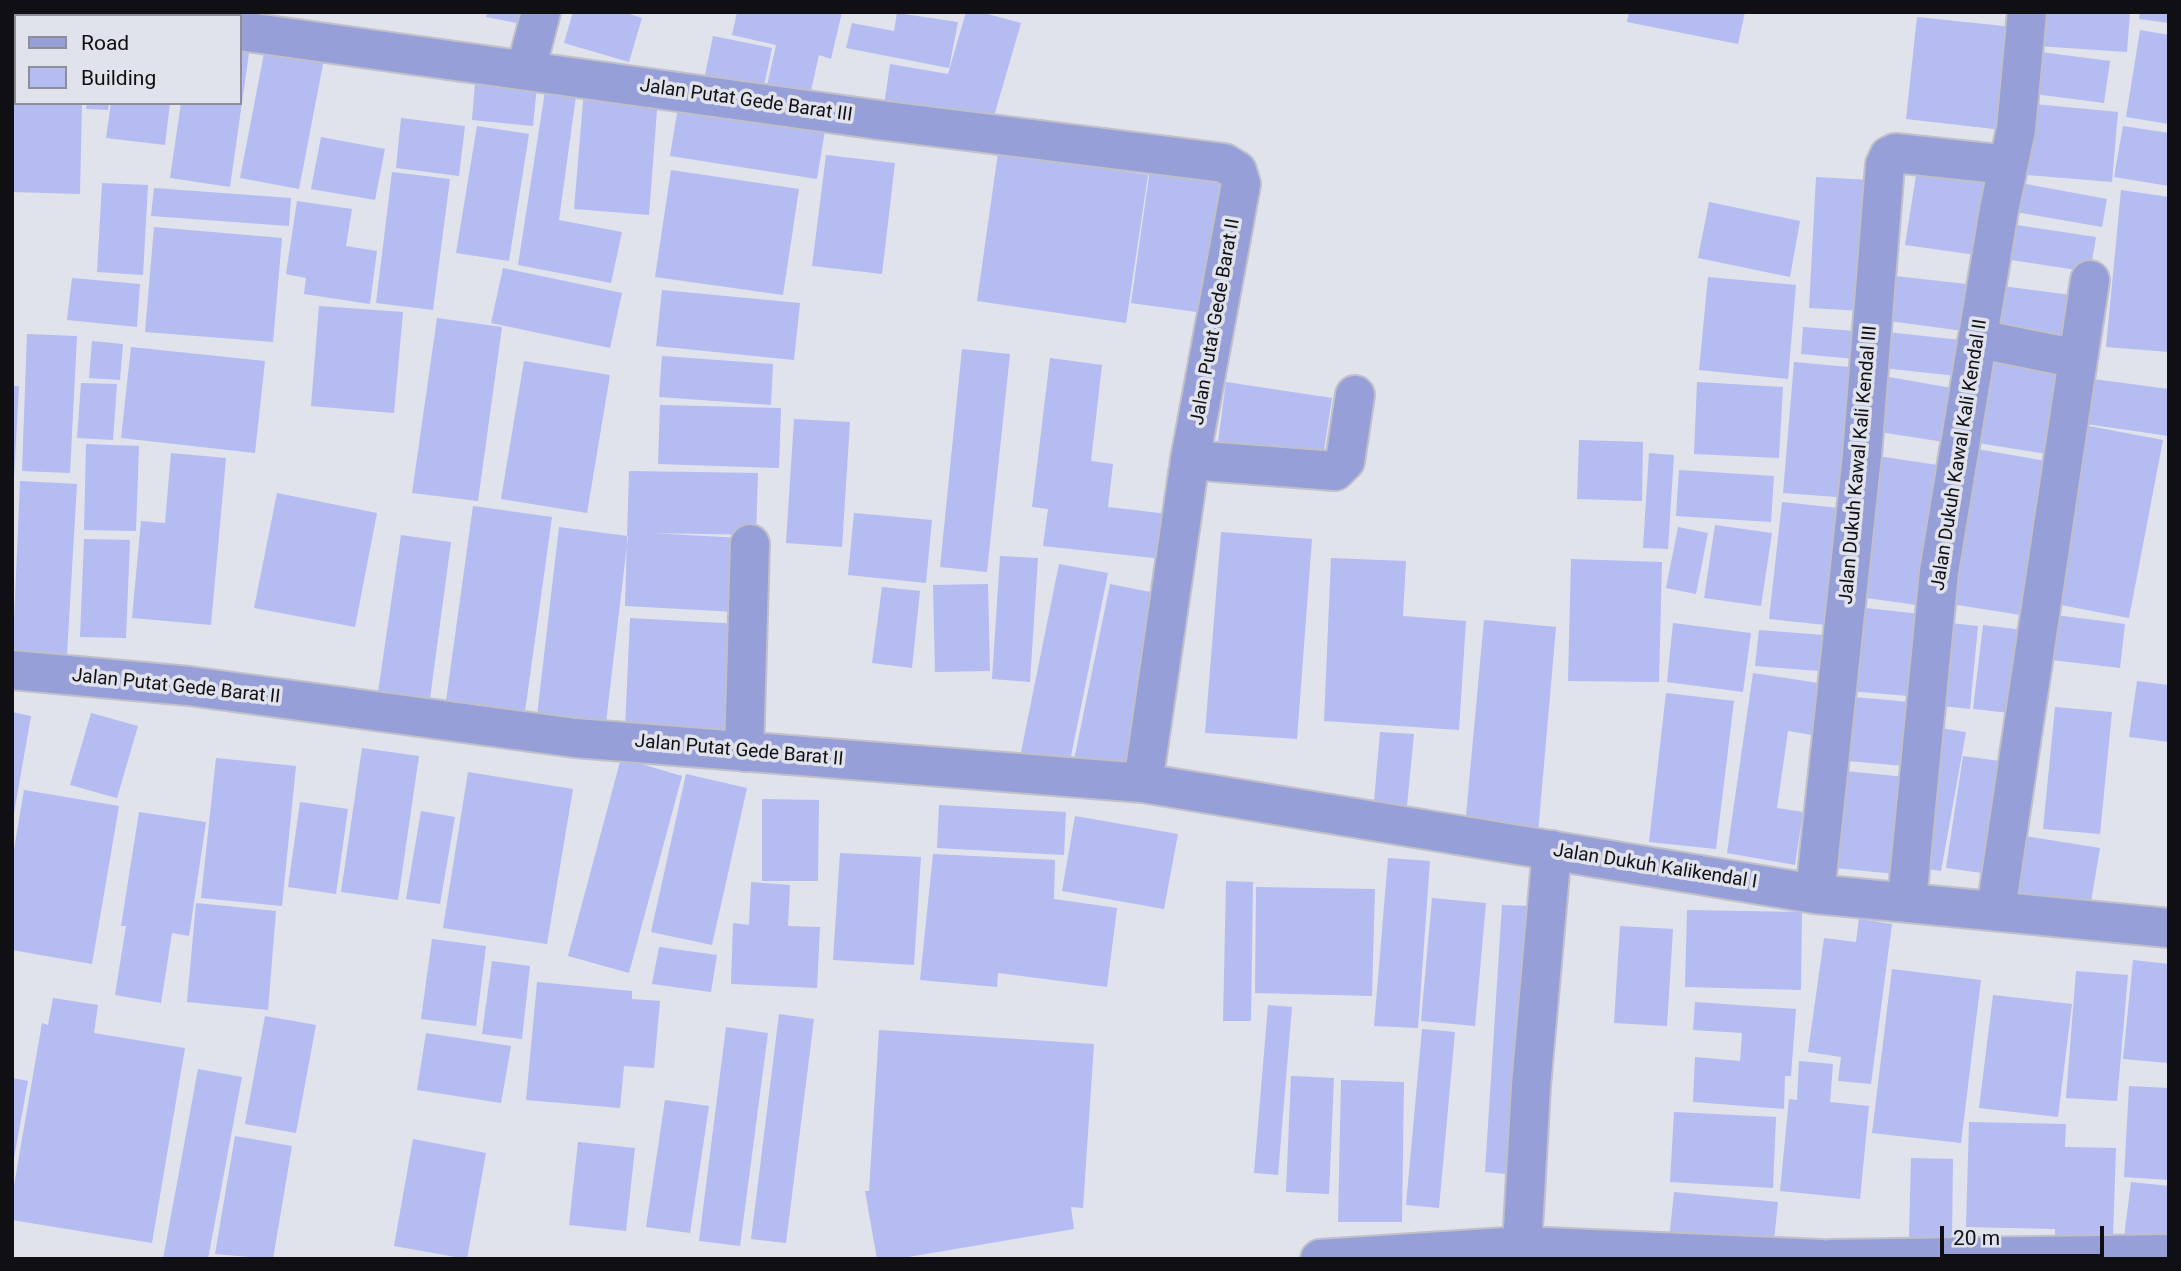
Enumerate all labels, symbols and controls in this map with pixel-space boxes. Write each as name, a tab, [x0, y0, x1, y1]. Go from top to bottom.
legend	[14, 14, 242, 105]
text: Road	[81, 31, 129, 55]
text: Building	[81, 66, 156, 90]
street label: Jalan Putat Gede Barat III	[638, 75, 854, 127]
street label: Jalan Putat Gede Barat II	[1187, 217, 1245, 427]
street label: Jalan Dukuh Kawal Kali Kendal II	[1927, 318, 1993, 592]
street label: Jalan Dukuh Kawal Kali Kendal III	[1835, 325, 1883, 605]
street label: Jalan Putat Gede Barat II	[71, 665, 281, 709]
street label: Jalan Putat Gede Barat II	[634, 731, 844, 771]
street label: Jalan Dukuh Kalikendal I	[1551, 840, 1759, 894]
scale bar	[1943, 1212, 2108, 1256]
text: 20 m	[1953, 1226, 2000, 1250]

